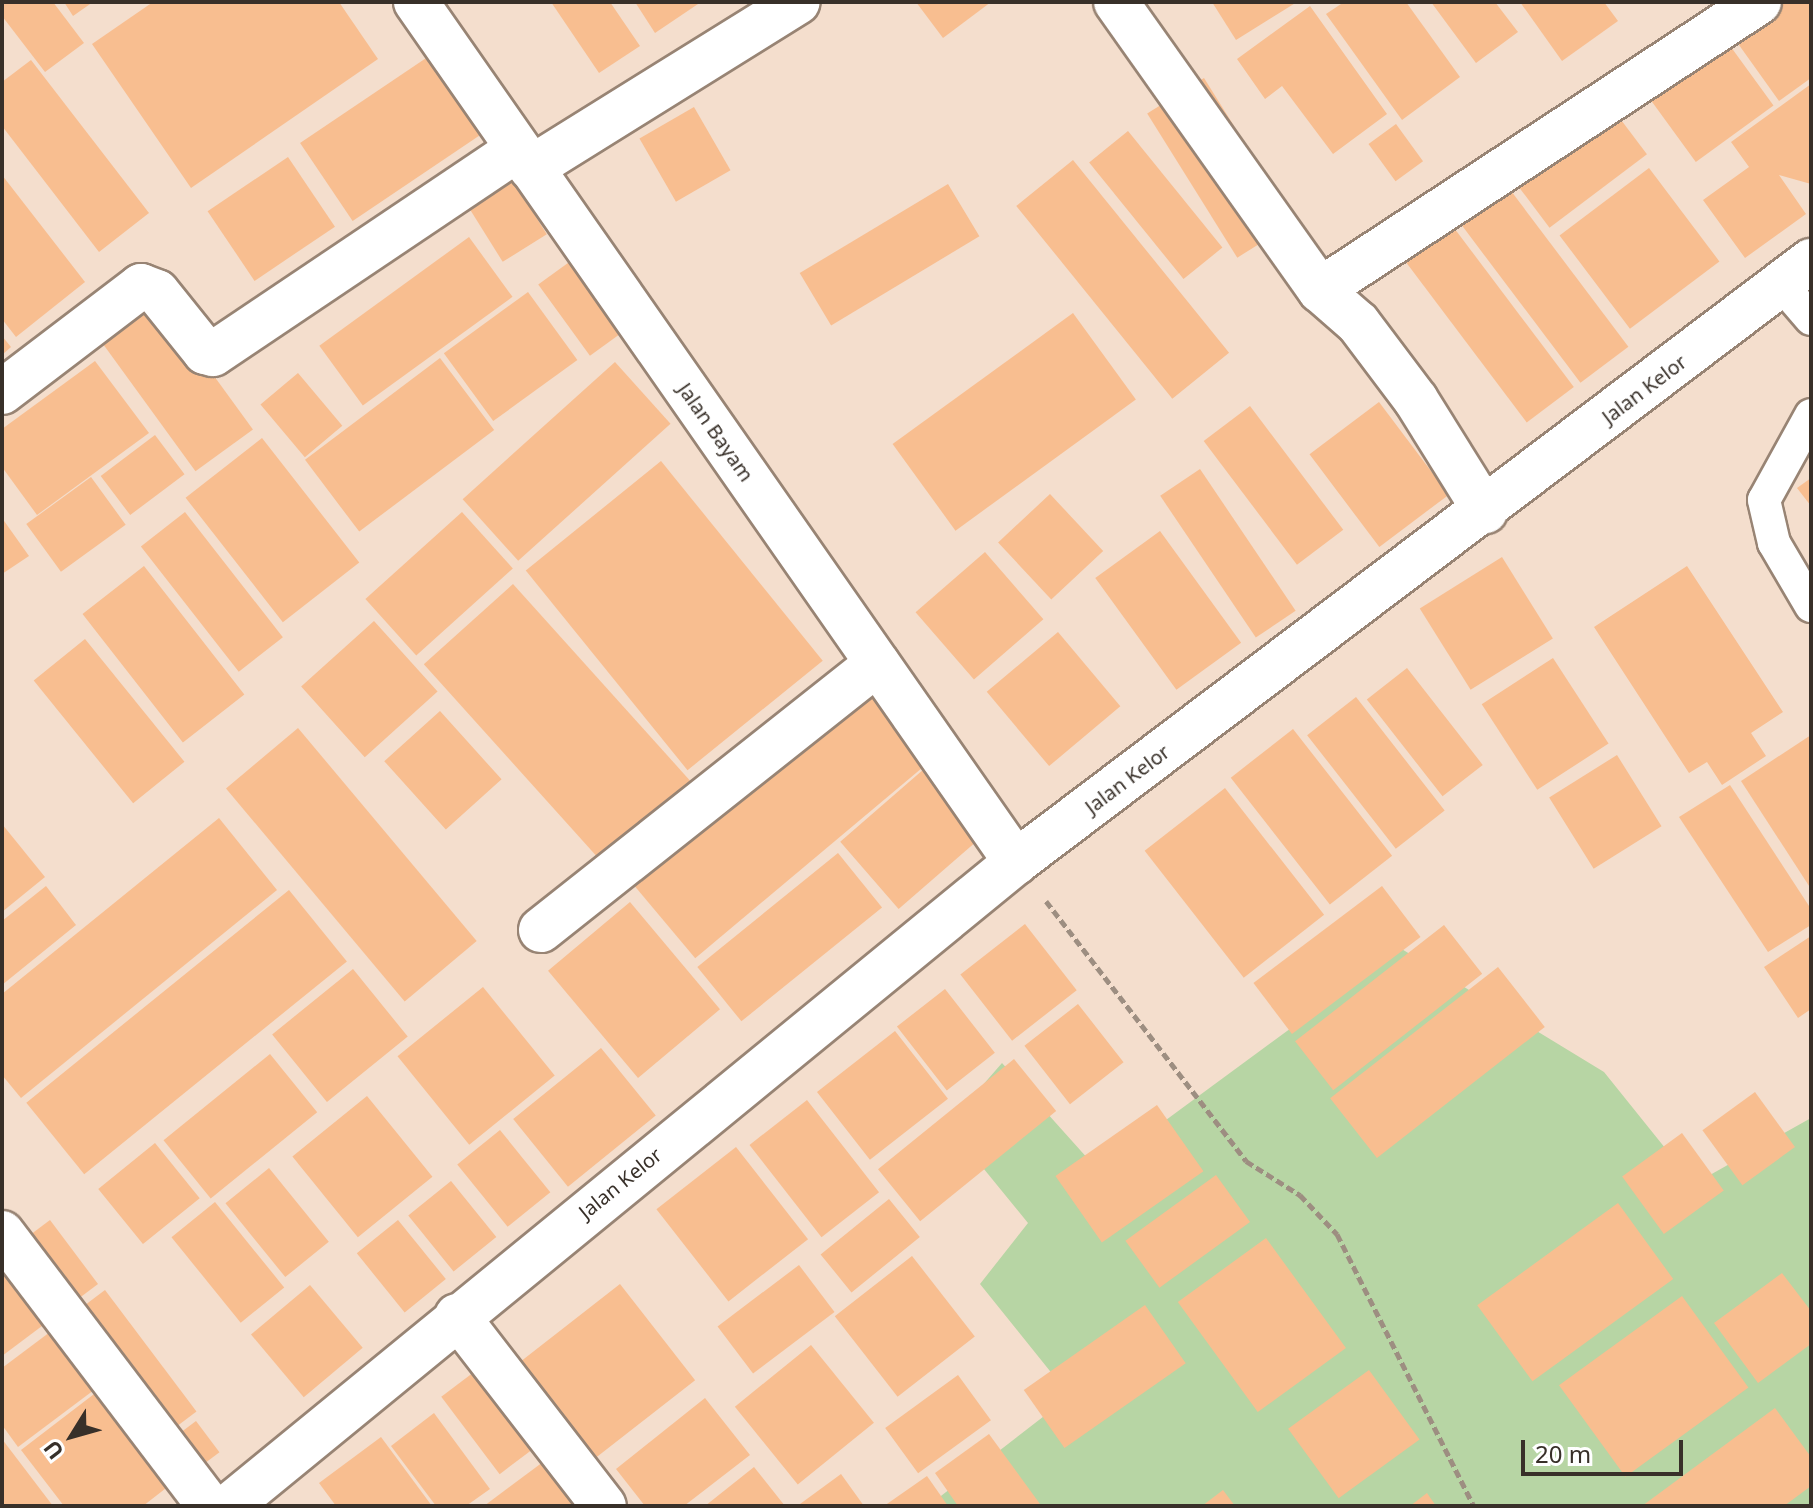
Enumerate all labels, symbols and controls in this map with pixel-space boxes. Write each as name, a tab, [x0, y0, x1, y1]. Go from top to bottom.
street label: Jalan Kelor	[1597, 349, 1691, 429]
street label: Jalan Bayam	[673, 378, 759, 486]
street label: Jalan Kelor	[1080, 739, 1174, 819]
street label: Jalan Kelor	[574, 1142, 666, 1224]
north arrow	[32, 1396, 112, 1476]
scale bar	[1525, 1424, 1687, 1474]
text: U	[36, 1435, 70, 1466]
text: 20 m	[1535, 1437, 1591, 1470]

